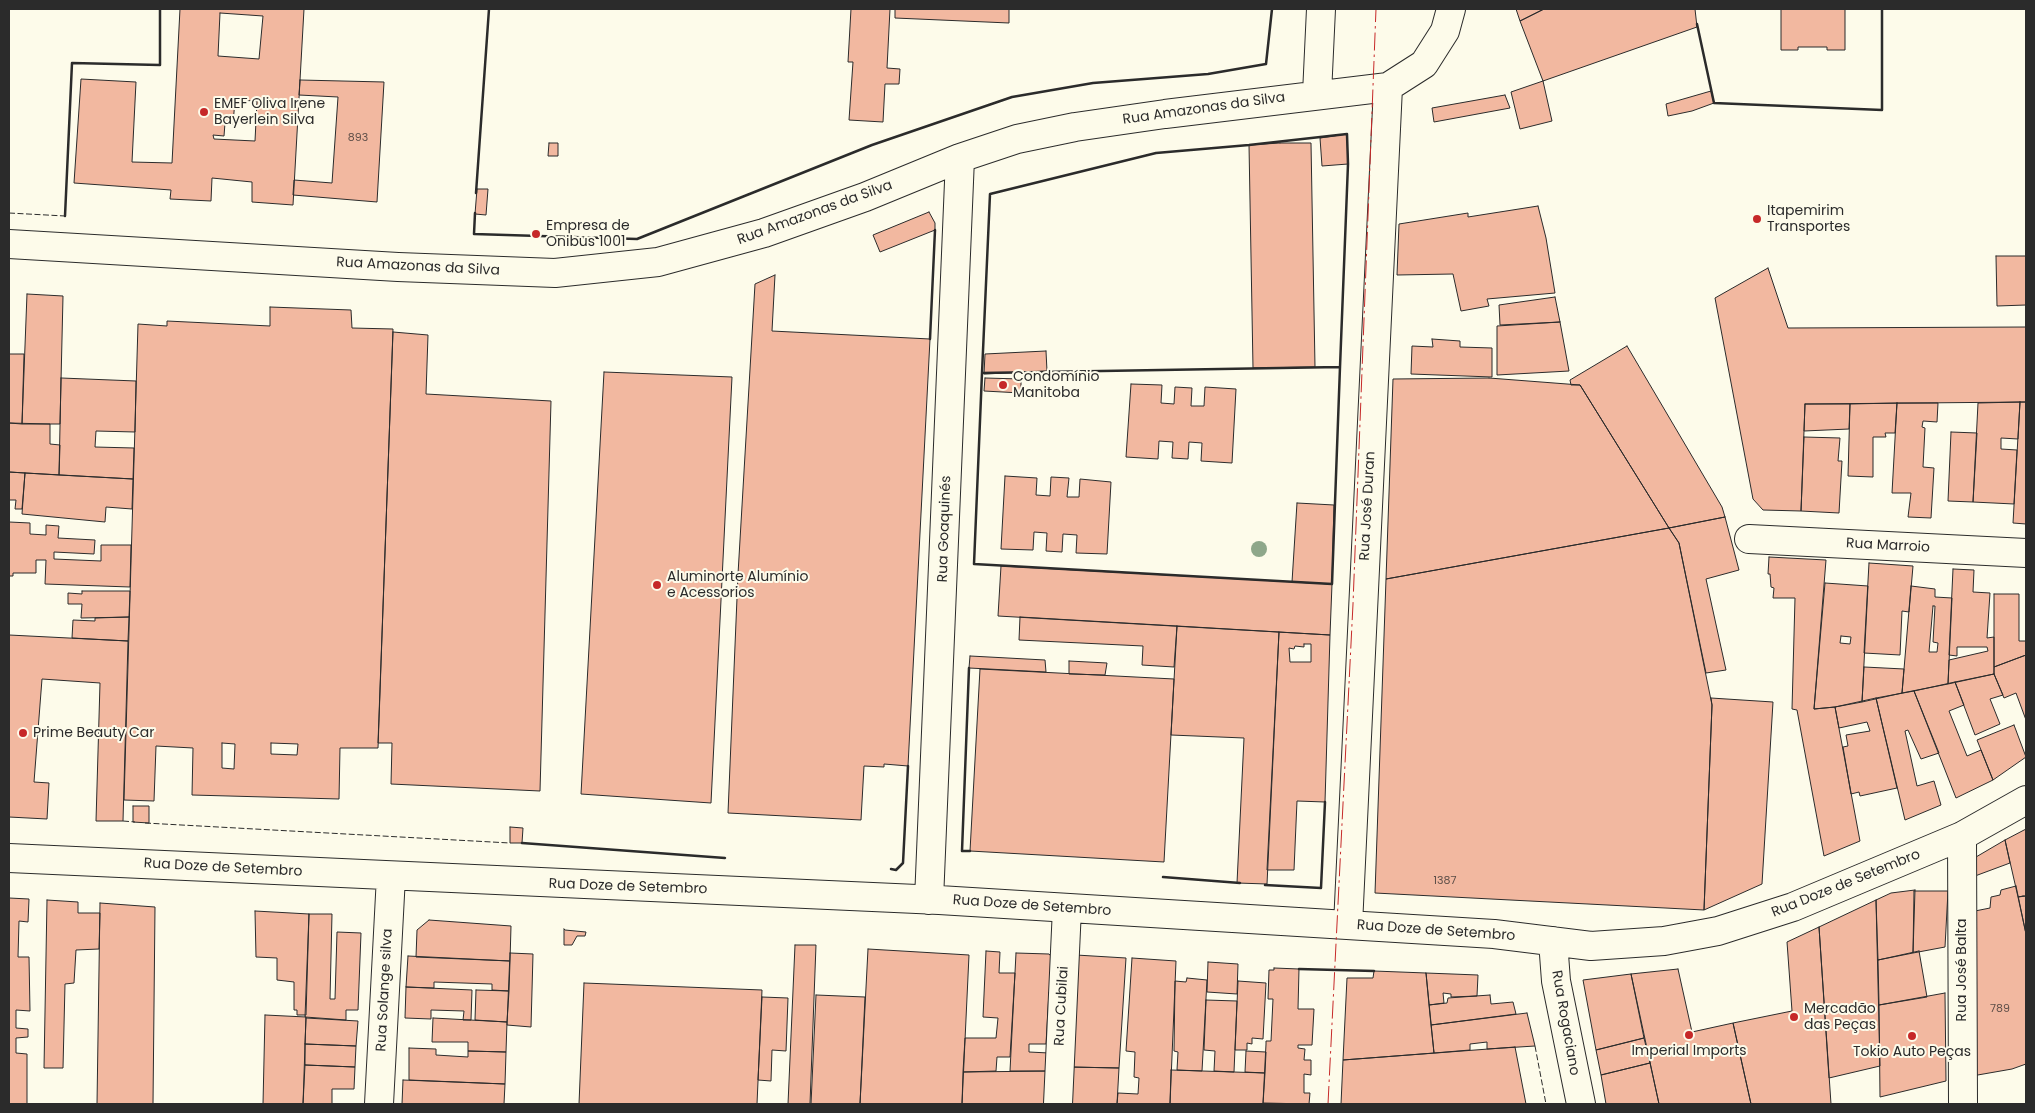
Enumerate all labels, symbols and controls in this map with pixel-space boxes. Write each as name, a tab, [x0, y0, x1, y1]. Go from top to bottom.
street label: Rua Amazonas da Silva	[1122, 89, 1286, 129]
place label: EMEF Oliva Irene Bayerlein Silva	[214, 96, 325, 128]
marker: EMEF Oliva Irene Bayerlein Silva	[198, 106, 210, 118]
house number: 893	[348, 131, 368, 145]
street label: Rua Amazonas da Silva	[735, 177, 895, 249]
place label: Itapemirim Transportes	[1767, 203, 1850, 236]
marker: Itapemirim Transportes	[1751, 213, 1763, 225]
place label: Empresa de Onibus 1001	[546, 218, 630, 250]
marker: Empresa de Onibus 1001	[530, 228, 542, 240]
street label: Rua Amazonas da Silva	[336, 254, 500, 280]
place label: Condomínio Manitoba	[1013, 369, 1099, 402]
marker: Condomínio Manitoba	[997, 379, 1009, 391]
street label: Rua José Duran	[1357, 451, 1379, 561]
street label: Rua Goaquinés	[935, 475, 955, 583]
street label: Rua Marroio	[1846, 535, 1930, 557]
place label: Aluminorte Alumínio e Acessorios	[667, 569, 808, 602]
marker: Aluminorte Alumínio e Acessorios	[651, 579, 663, 591]
place label: Prime Beauty Car	[33, 725, 155, 741]
marker: Prime Beauty Car	[17, 727, 29, 739]
street label: Rua Doze de Setembro	[1769, 846, 1923, 922]
street label: Rua Doze de Setembro	[143, 855, 303, 881]
house number: 1387	[1434, 874, 1456, 888]
street label: Rua Doze de Setembro	[548, 876, 708, 898]
street label: Rua Doze de Setembro	[952, 892, 1112, 920]
street label: Rua Doze de Setembro	[1356, 917, 1516, 945]
street label: Rua José Balta	[1954, 919, 1970, 1021]
street label: Rua Solange silva	[373, 928, 397, 1052]
street label: Rua Cubilai	[1052, 966, 1072, 1046]
street label: Rua Rogaciano	[1547, 969, 1583, 1077]
place label: Mercadão das Peças	[1804, 1001, 1876, 1034]
house number: 789	[1990, 1002, 2010, 1016]
marker: Mercadão das Peças	[1788, 1011, 1800, 1023]
marker: Imperial Imports	[1683, 1029, 1695, 1041]
marker: Tokio Auto Peças	[1906, 1030, 1918, 1042]
place label: Imperial Imports	[1631, 1043, 1747, 1059]
place label: Tokio Auto Peças	[1853, 1044, 1971, 1060]

